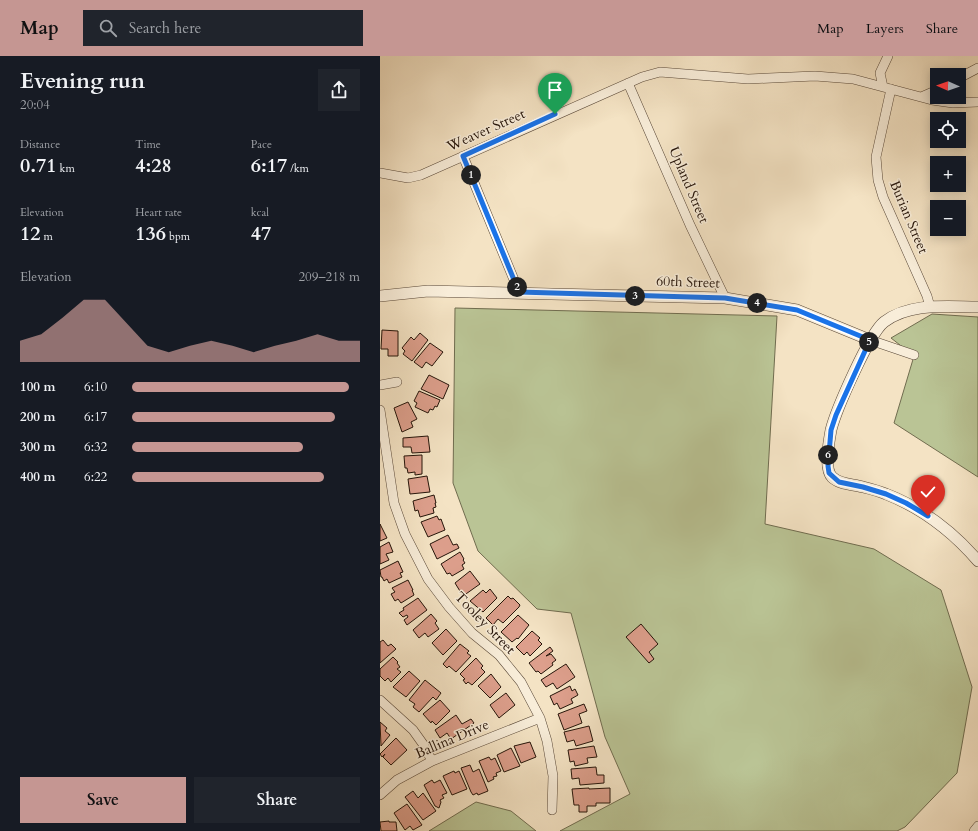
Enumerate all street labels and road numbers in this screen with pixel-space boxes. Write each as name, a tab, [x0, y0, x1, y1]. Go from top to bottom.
street label: Weaver Street	[443, 104, 529, 156]
street label: Upland Street	[664, 144, 714, 227]
street label: Burian Street	[885, 178, 933, 257]
street label: 60th Street	[656, 271, 721, 293]
street label: Tooley Street	[450, 588, 520, 659]
street label: Ballina Drive	[412, 715, 492, 763]

